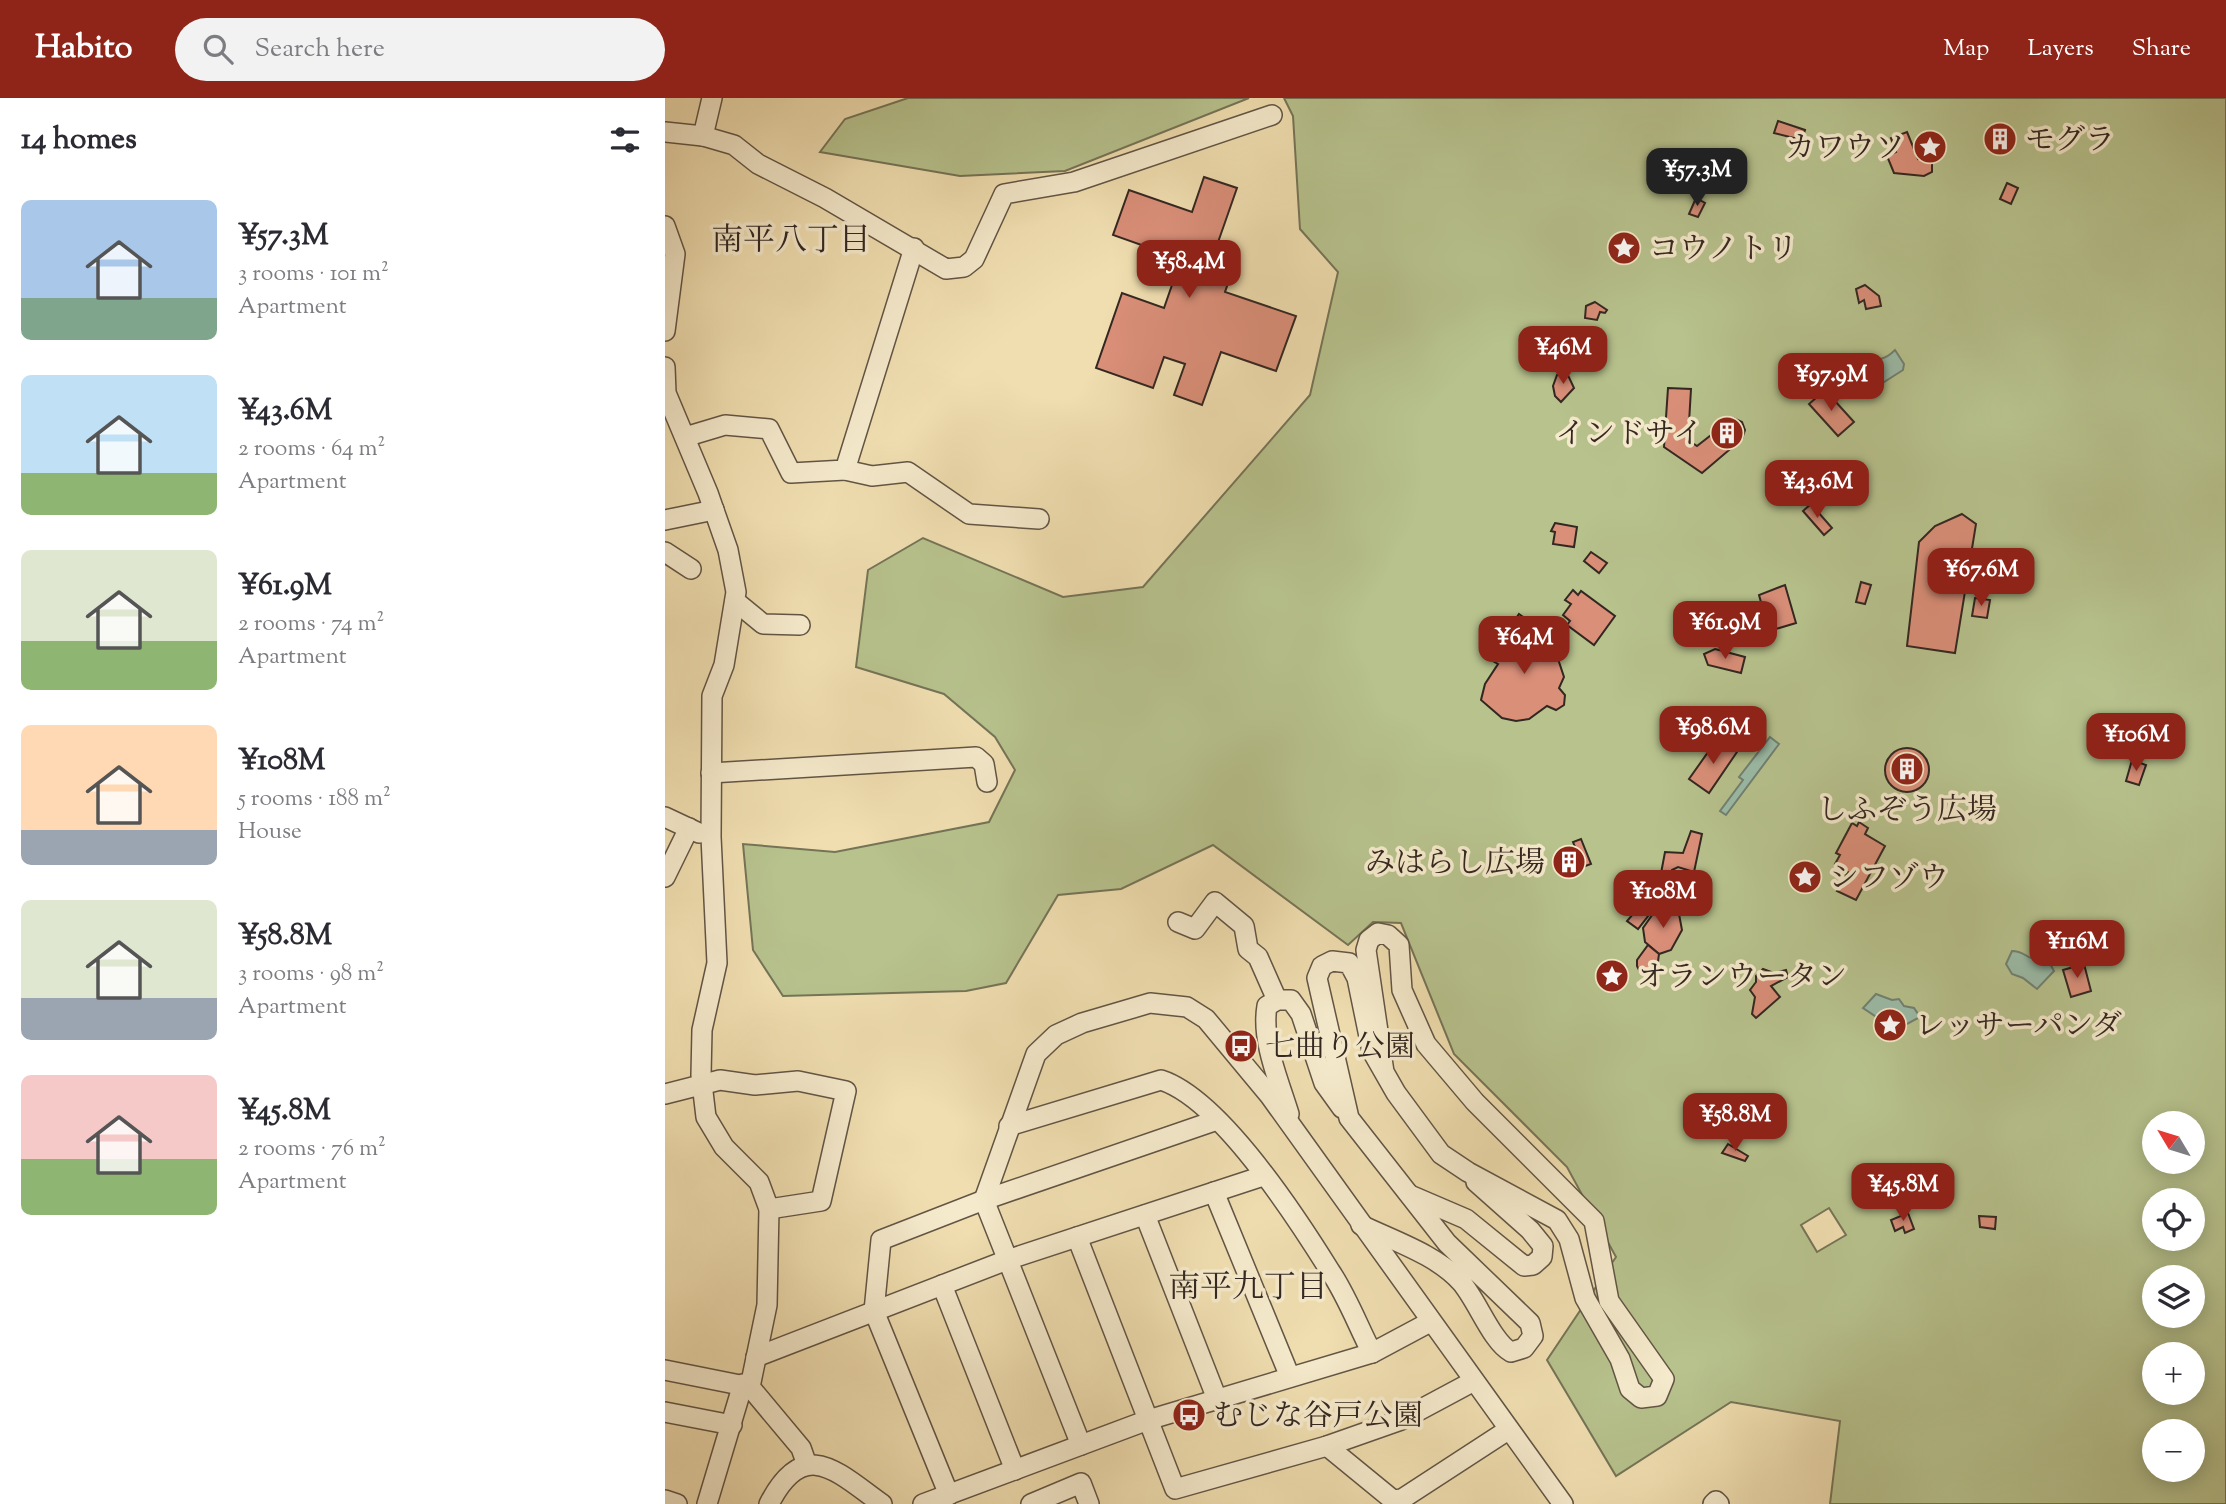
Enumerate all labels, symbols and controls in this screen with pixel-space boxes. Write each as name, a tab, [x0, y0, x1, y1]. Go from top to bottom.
search box	[175, 18, 665, 81]
text: Habito	[35, 25, 133, 73]
icon: search	[199, 30, 237, 68]
text: Search here	[255, 31, 385, 68]
text: Map	[1943, 32, 1989, 66]
text: Layers	[2027, 32, 2094, 66]
text: Share	[2132, 32, 2191, 66]
text: 14 homes	[21, 119, 137, 162]
building icon: モグラ	[1981, 120, 2019, 158]
place label: モグラ	[2025, 120, 2115, 163]
icon: filters	[606, 121, 644, 159]
place label: カワウソ	[1785, 128, 1905, 171]
place icon: カワウソ	[1911, 128, 1949, 166]
pin: ¥57.3M	[1640, 148, 1754, 208]
text: ¥57.3M	[1662, 154, 1732, 187]
text: ¥57.3M	[238, 215, 328, 258]
district label: 南平八丁目	[711, 219, 871, 265]
icon: home	[77, 228, 161, 312]
place icon: コウノトリ	[1605, 229, 1643, 267]
place label: コウノトリ	[1649, 229, 1798, 272]
pin: ¥58.4M	[1132, 240, 1246, 300]
text: ¥58.4M	[1153, 246, 1225, 279]
text: 3 rooms · 101 m²	[238, 258, 389, 291]
text: Apartment	[238, 291, 347, 324]
pin: ¥46M	[1522, 327, 1604, 386]
text: ¥46M	[1534, 332, 1592, 365]
pin: ¥97.9M	[1774, 354, 1888, 413]
text: ¥97.9M	[1794, 359, 1868, 392]
text: ¥43.6M	[238, 390, 332, 433]
icon: home	[77, 403, 161, 487]
place label: インドサイ	[1555, 414, 1703, 457]
building icon: インドサイ	[1708, 414, 1746, 452]
text: 2 rooms · 64 m²	[238, 433, 385, 466]
pin: ¥43.6M	[1760, 460, 1874, 520]
text: Apartment	[238, 466, 347, 499]
text: ¥43.6M	[1781, 466, 1853, 499]
pin: ¥67.6M	[1924, 548, 2038, 608]
text: ¥67.6M	[1943, 554, 2019, 587]
text: ¥61.9M	[238, 565, 332, 608]
icon: home	[77, 578, 161, 662]
pin: ¥61.9M	[1668, 602, 1782, 661]
text: ¥61.9M	[1689, 607, 1761, 640]
text: 2 rooms · 74 m²	[238, 608, 384, 641]
pin: ¥64M	[1483, 616, 1565, 676]
text: ¥64M	[1495, 622, 1553, 655]
text: Apartment	[238, 641, 347, 674]
pin: ¥98.6M	[1656, 706, 1770, 766]
text: ¥98.6M	[1676, 712, 1750, 745]
pin: ¥106M	[2087, 714, 2185, 773]
text: ¥106M	[2102, 719, 2170, 752]
text: ¥108M	[238, 740, 325, 783]
building icon: しふぞう広場	[1888, 750, 1926, 788]
icon: home	[77, 753, 161, 837]
text: 5 rooms · 188 m²	[238, 783, 391, 816]
place label: しふぞう広場	[1817, 790, 1997, 833]
text: House	[238, 816, 302, 849]
place label: みはらし広場	[1365, 843, 1545, 886]
building icon: みはらし広場	[1550, 843, 1588, 881]
place icon: シフゾウ	[1786, 858, 1824, 896]
place label: シフゾウ	[1829, 858, 1949, 901]
pin: ¥108M	[1614, 870, 1712, 930]
text: ¥108M	[1630, 876, 1696, 909]
text: ¥58.8M	[238, 915, 332, 958]
pin: ¥116M	[2028, 920, 2126, 980]
text: ¥116M	[2045, 926, 2109, 959]
icon: home	[77, 928, 161, 1012]
place icon: オランウータン	[1593, 957, 1631, 995]
place label: オランウータン	[1637, 957, 1847, 1000]
text: 3 rooms · 98 m²	[238, 958, 384, 991]
text: Apartment	[238, 991, 347, 1024]
place icon: レッサーパンダ	[1871, 1006, 1909, 1044]
place label: レッサーパンダ	[1915, 1006, 2122, 1049]
bus stop icon: 七曲り公園	[1222, 1027, 1260, 1065]
place label: 七曲り公園	[1265, 1027, 1415, 1070]
text: ¥45.8M	[238, 1090, 331, 1133]
pin: ¥58.8M	[1678, 1094, 1792, 1153]
text: ¥58.8M	[1699, 1099, 1771, 1132]
icon: home	[77, 1103, 161, 1187]
north arrow	[2142, 1111, 2205, 1174]
map controls	[2142, 1111, 2205, 1482]
text: 2 rooms · 76 m²	[238, 1133, 386, 1166]
pin: ¥45.8M	[1846, 1164, 1960, 1223]
text: Apartment	[238, 1166, 347, 1199]
text: ¥45.8M	[1867, 1169, 1939, 1202]
button: locate	[2142, 1188, 2205, 1251]
button: layers	[2142, 1265, 2205, 1328]
district label: 南平九丁目	[1168, 1266, 1328, 1312]
button: +	[2142, 1342, 2205, 1405]
bus stop icon: むじな谷戸公園	[1170, 1396, 1208, 1434]
place label: むじな谷戸公園	[1213, 1396, 1423, 1439]
button: −	[2142, 1419, 2205, 1482]

